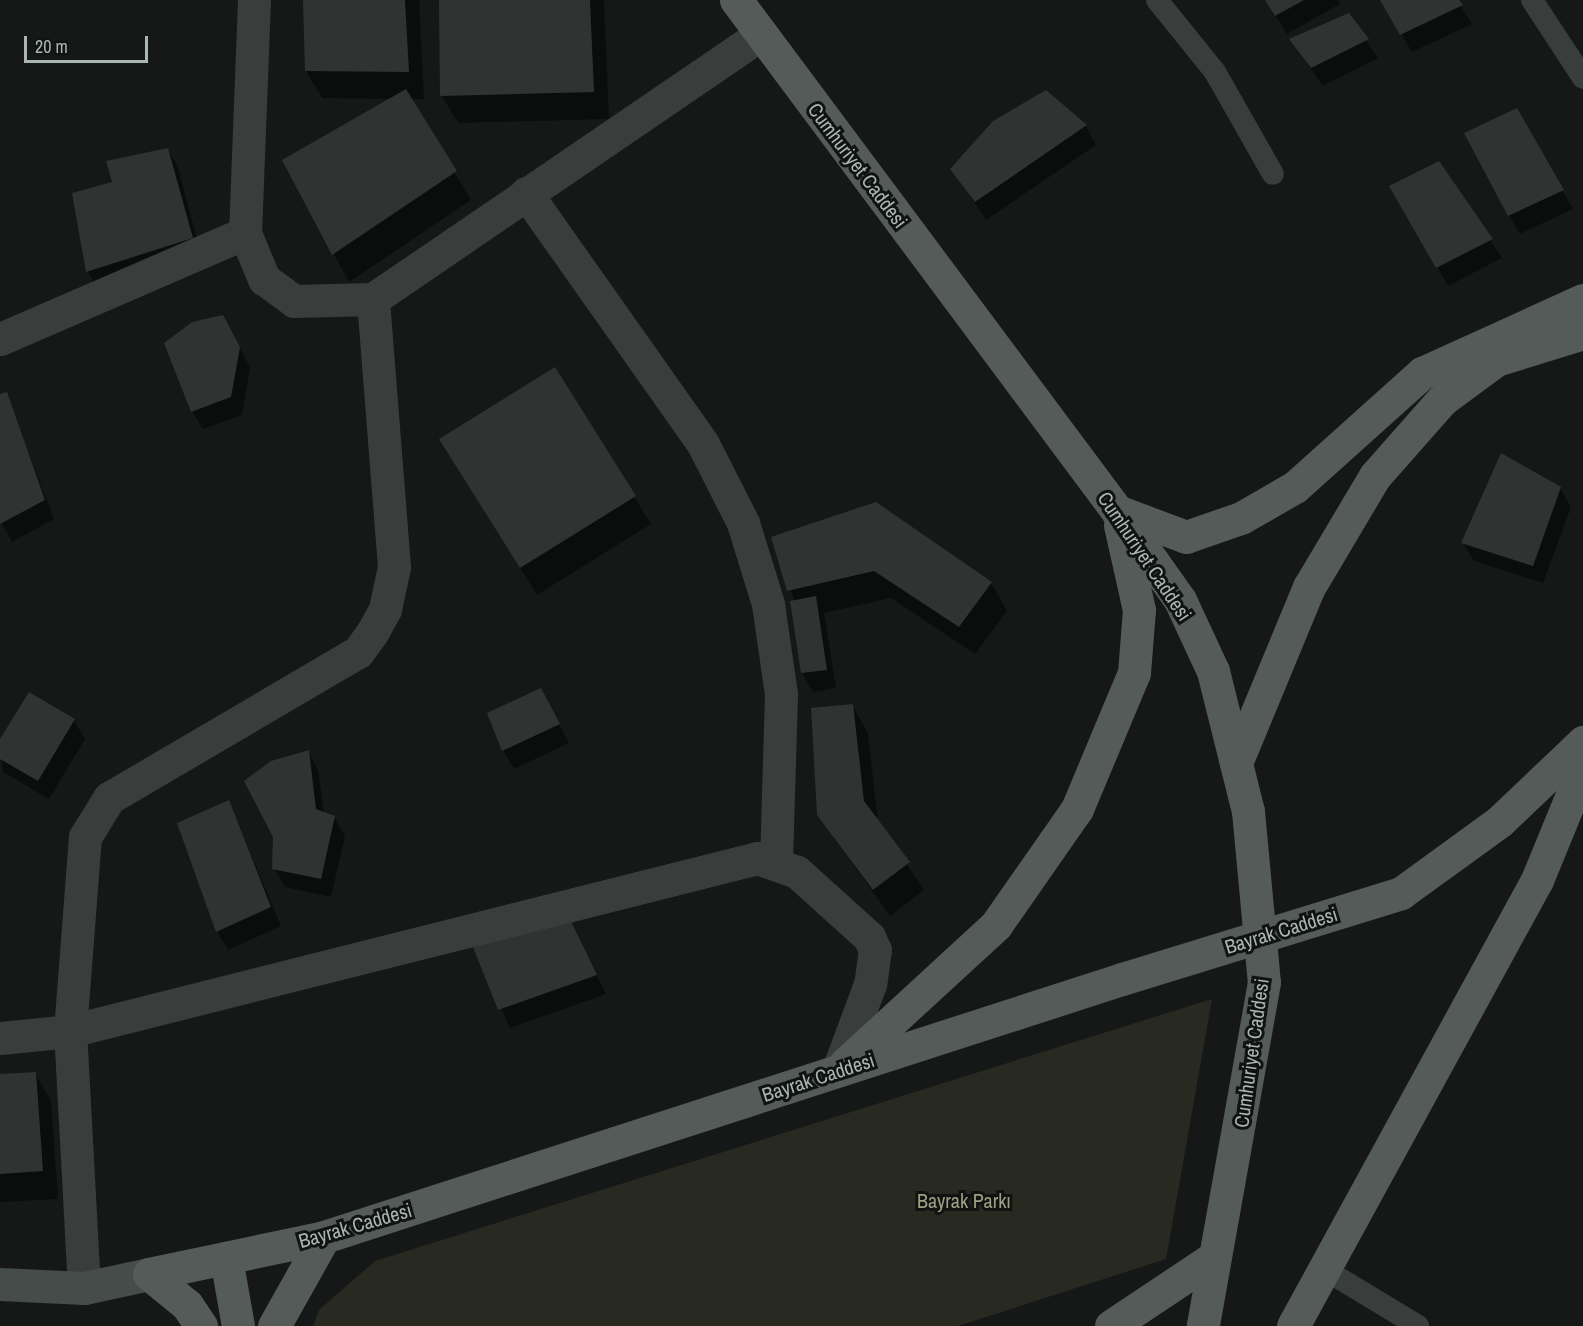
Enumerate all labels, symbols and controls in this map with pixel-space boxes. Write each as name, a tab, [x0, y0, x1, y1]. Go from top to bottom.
scale bar	[27, 24, 152, 62]
text: 20 m	[35, 34, 68, 59]
street label: Cumhuriyet Caddesi	[803, 98, 913, 232]
street label: Cumhuriyet Caddesi	[1093, 487, 1197, 625]
street label: Bayrak Caddesi	[1222, 901, 1340, 959]
street label: Cumhuriyet Caddesi	[1229, 977, 1273, 1129]
street label: Bayrak Caddesi	[759, 1048, 877, 1106]
park label: Bayrak Parkı	[917, 1188, 1011, 1212]
street label: Bayrak Caddesi	[296, 1197, 414, 1253]

